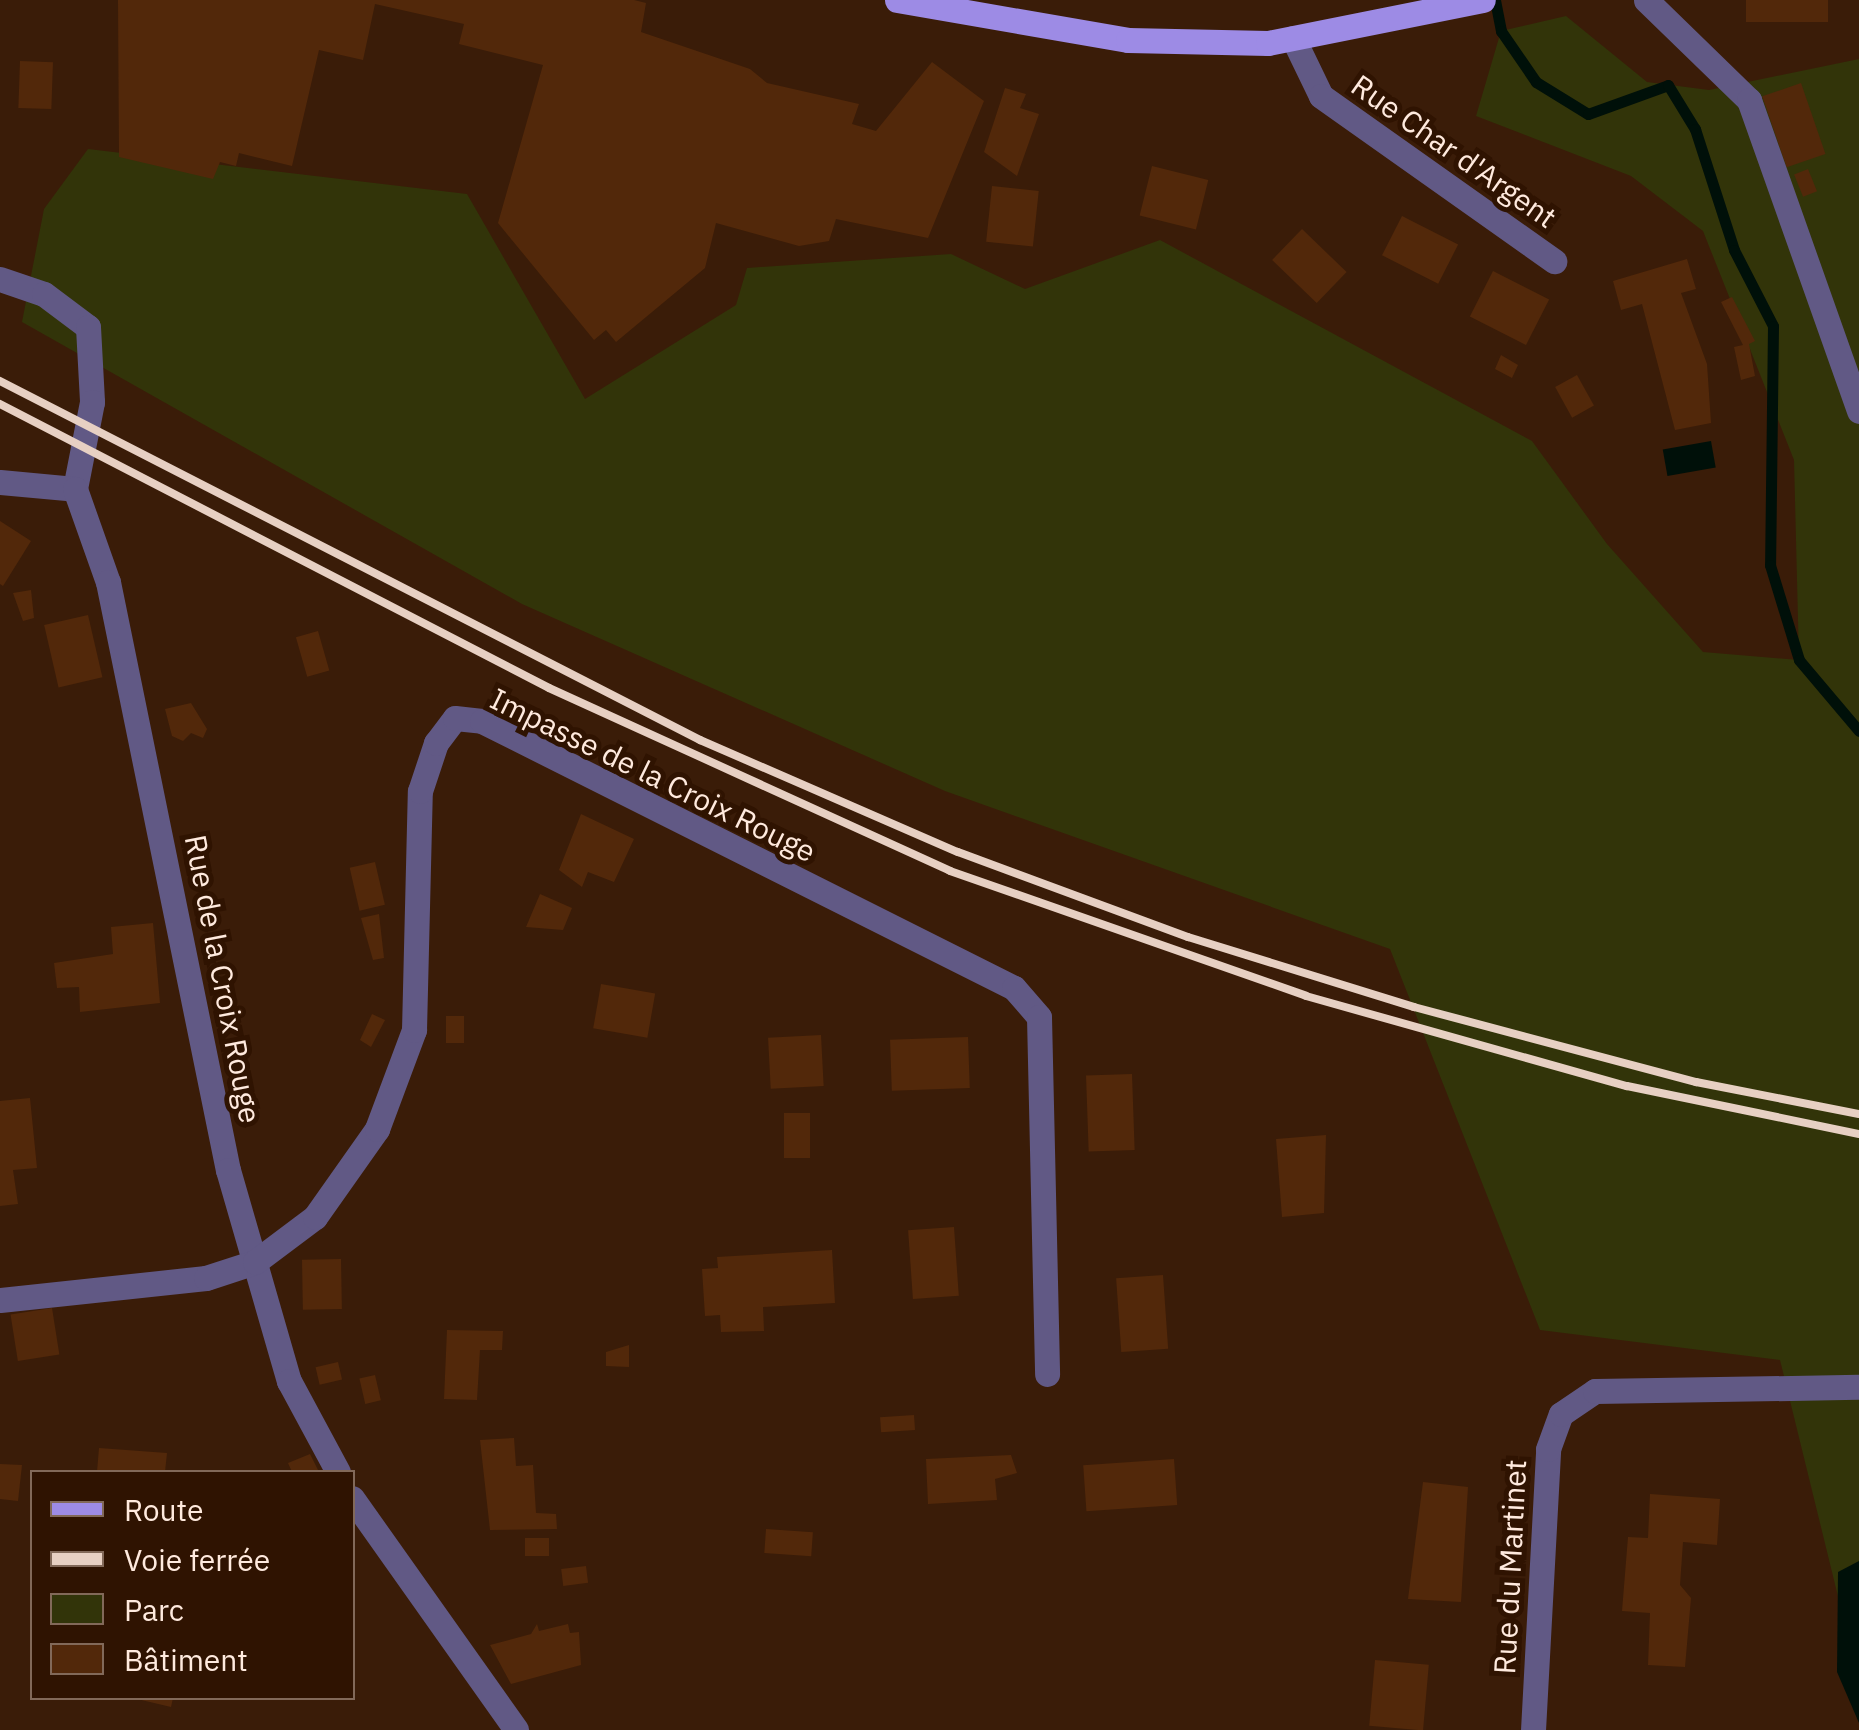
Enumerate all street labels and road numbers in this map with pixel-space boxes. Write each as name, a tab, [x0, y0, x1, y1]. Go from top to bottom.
street label: Rue Char d'Argent	[1345, 67, 1563, 235]
street label: Impasse de la Croix Rouge	[485, 681, 821, 869]
street label: Rue de la Croix Rouge	[177, 832, 269, 1126]
street label: Rue du Martinet	[1486, 1459, 1534, 1675]

